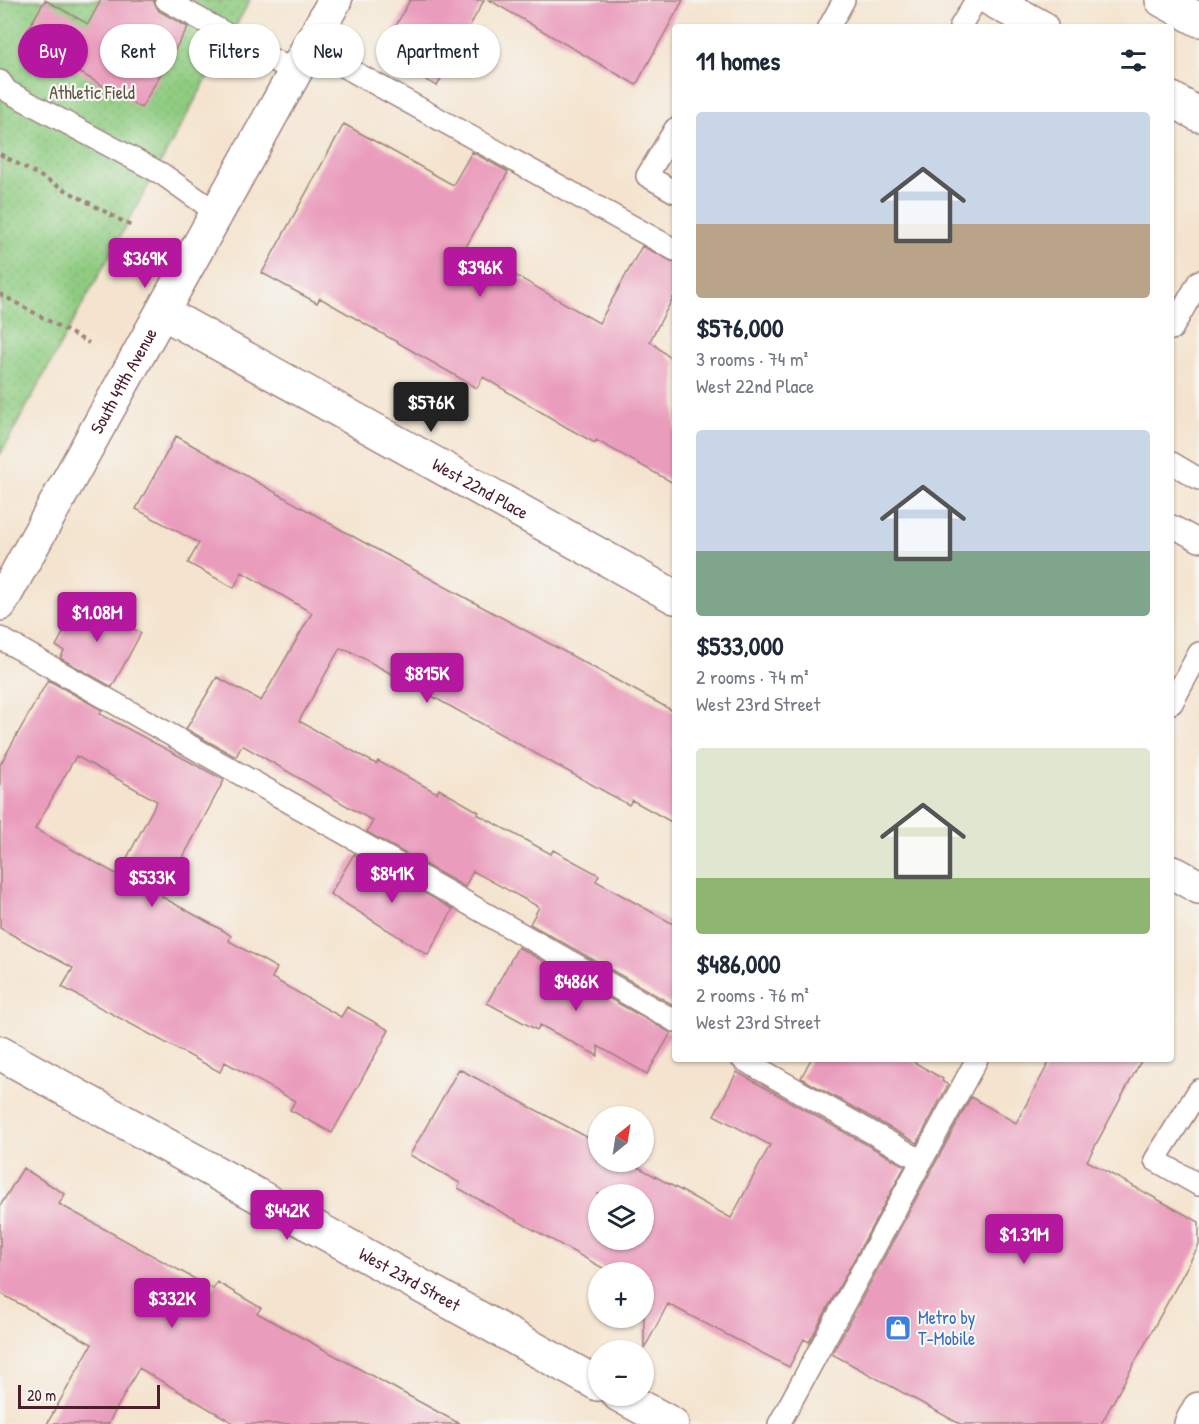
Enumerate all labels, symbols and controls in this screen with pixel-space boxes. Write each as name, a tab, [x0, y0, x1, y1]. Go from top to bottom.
chip: Buy	[18, 24, 88, 78]
chip: Rent	[100, 24, 177, 78]
chip: Filters	[189, 24, 280, 78]
chip: New	[292, 24, 364, 78]
chip: Apartment	[376, 24, 500, 78]
text: 11 homes	[696, 43, 780, 78]
icon: filters	[1117, 44, 1150, 77]
park label: Athletic Field	[49, 80, 135, 105]
icon: home	[869, 151, 977, 259]
pin: $369K	[103, 238, 187, 289]
text: $369K	[123, 244, 167, 271]
pin: $396K	[438, 247, 522, 298]
text: $396K	[458, 253, 502, 280]
text: $576,000	[696, 310, 784, 345]
street label: South 49th Avenue	[84, 323, 163, 438]
text: 3 rooms · 74 m²	[696, 345, 808, 372]
text: West 22nd Place	[696, 372, 814, 399]
pin: $576K	[389, 382, 473, 433]
text: $576K	[408, 388, 454, 415]
street label: West 22nd Place	[428, 452, 533, 525]
icon: home	[869, 469, 977, 577]
pin: $1.08M	[48, 592, 146, 643]
text: $1.08M	[71, 598, 123, 625]
text: $533,000	[696, 628, 784, 663]
pin: $815K	[385, 653, 469, 704]
text: $815K	[405, 659, 449, 686]
text: 2 rooms · 74 m²	[696, 663, 808, 690]
text: West 23rd Street	[696, 690, 820, 717]
icon: home	[869, 787, 977, 895]
pin: $841K	[350, 853, 434, 904]
pin: $533K	[110, 857, 194, 908]
text: $841K	[370, 859, 414, 886]
text: $533K	[129, 863, 175, 890]
text: $486,000	[696, 946, 781, 981]
pin: $486K	[534, 961, 618, 1012]
text: $486K	[554, 967, 598, 994]
text: 2 rooms · 76 m²	[696, 981, 809, 1008]
text: West 23rd Street	[696, 1008, 820, 1035]
north arrow	[588, 1106, 654, 1172]
map controls	[588, 1106, 654, 1406]
button: layers	[588, 1184, 654, 1250]
pin: $442K	[245, 1190, 329, 1241]
text: $442K	[265, 1196, 309, 1223]
pin: $1.31M	[975, 1214, 1073, 1265]
text: $1.31M	[999, 1220, 1049, 1247]
street label: West 23rd Street	[355, 1241, 466, 1318]
button: +	[588, 1262, 654, 1328]
pin: $332K	[130, 1278, 214, 1329]
text: $332K	[148, 1284, 196, 1311]
place label: Metro by T-Mobile	[918, 1305, 976, 1351]
shop icon: Metro by T-Mobile	[883, 1313, 913, 1343]
button: −	[588, 1340, 654, 1406]
scale bar	[18, 1382, 160, 1410]
text: 20 m	[27, 1384, 56, 1406]

